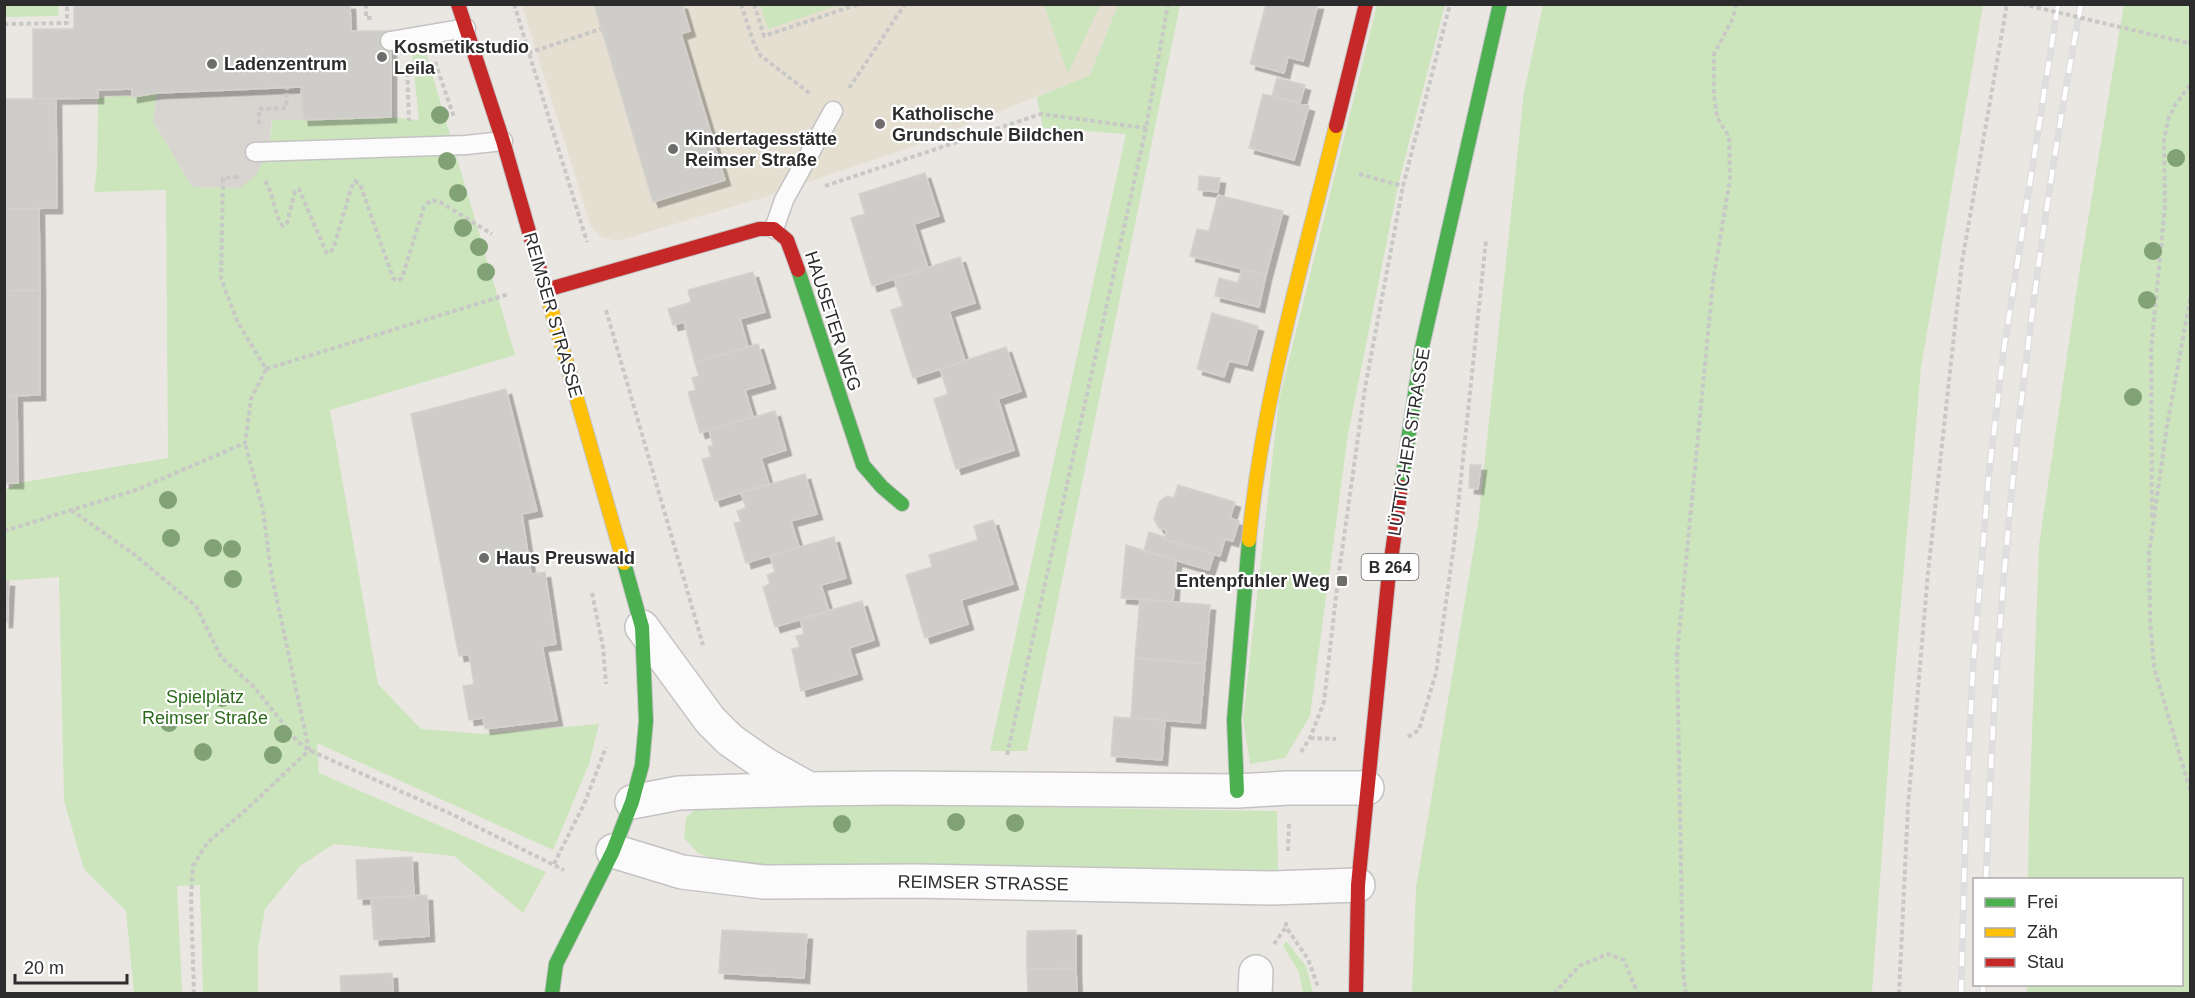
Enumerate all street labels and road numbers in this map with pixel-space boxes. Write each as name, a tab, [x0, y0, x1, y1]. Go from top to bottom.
street label: REIMSER STRASSE	[520, 230, 586, 400]
street label: HAUSETER WEG	[801, 248, 865, 394]
street label: LÜTTICHER STRASSE	[1384, 347, 1434, 537]
road number: B 264	[1362, 554, 1418, 580]
street label: REIMSER STRASSE	[897, 872, 1069, 894]

